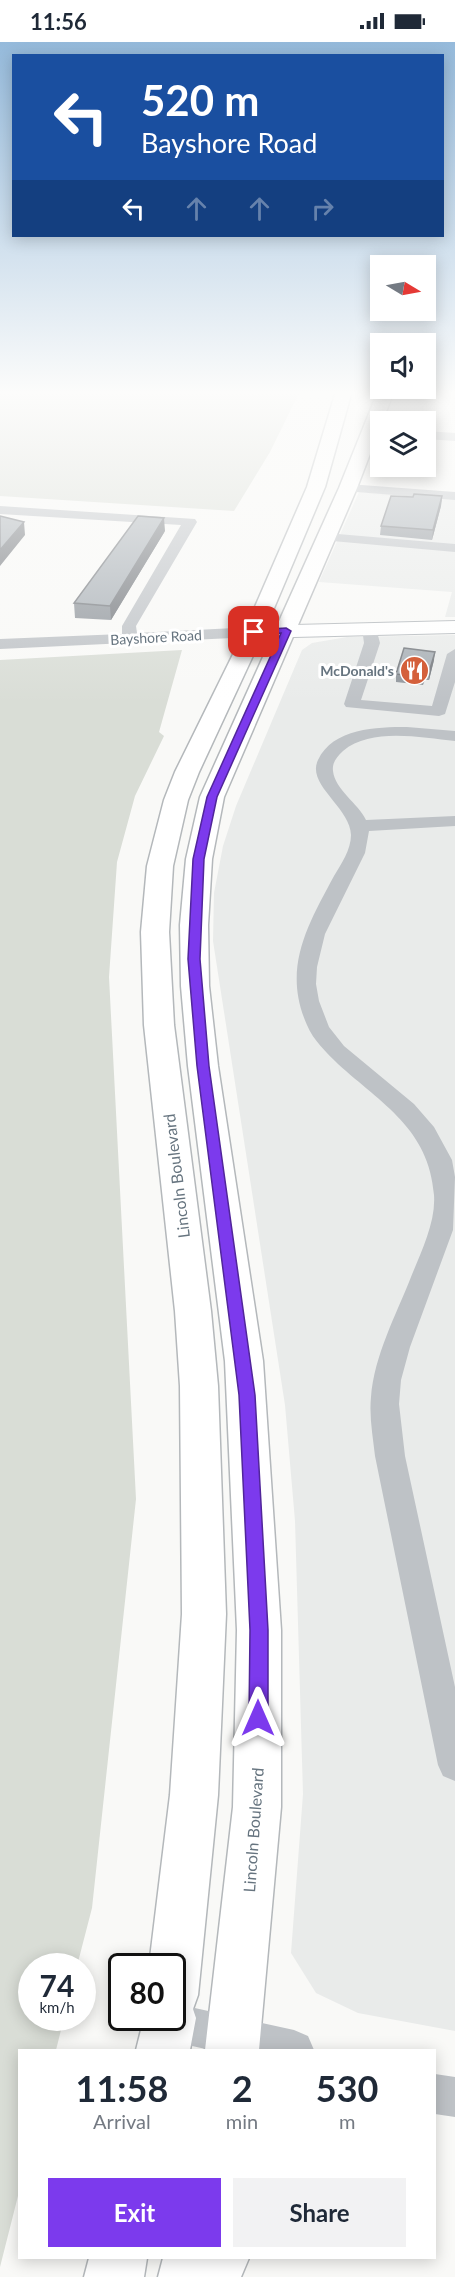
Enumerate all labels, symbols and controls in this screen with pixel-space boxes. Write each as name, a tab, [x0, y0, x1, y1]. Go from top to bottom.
text: 11:56	[30, 8, 87, 35]
text: 520 m	[141, 75, 259, 125]
icon: left	[42, 78, 120, 156]
text: Bayshore Road	[141, 126, 317, 159]
icon: left	[117, 192, 150, 225]
icon: ahead	[180, 192, 213, 225]
icon: ahead	[243, 192, 276, 225]
icon: right	[306, 192, 339, 225]
north arrow	[370, 255, 436, 321]
map controls	[370, 255, 436, 477]
button: sound	[370, 333, 436, 399]
button: layers	[370, 411, 436, 477]
pin	[228, 606, 279, 657]
icon: arrive	[237, 615, 270, 648]
street label: Bayshore Road	[110, 626, 202, 648]
restaurant icon: McDonald's	[399, 654, 431, 686]
place label: McDonald's	[320, 662, 394, 679]
street label: Lincoln Boulevard	[159, 1113, 193, 1239]
position arrow	[226, 1686, 290, 1750]
street label: Lincoln Boulevard	[239, 1767, 267, 1893]
speed limit sign: 80	[108, 1953, 186, 2031]
text: 74	[40, 1967, 74, 2003]
text: km/h	[39, 1998, 75, 2016]
text: 11:58	[76, 2066, 168, 2110]
text: 2	[232, 2066, 253, 2110]
text: 530	[316, 2066, 378, 2110]
text: Arrival	[93, 2109, 151, 2133]
text: min	[226, 2109, 258, 2133]
text: m	[339, 2109, 355, 2133]
button: Exit	[48, 2178, 221, 2247]
button: Share	[233, 2178, 406, 2247]

